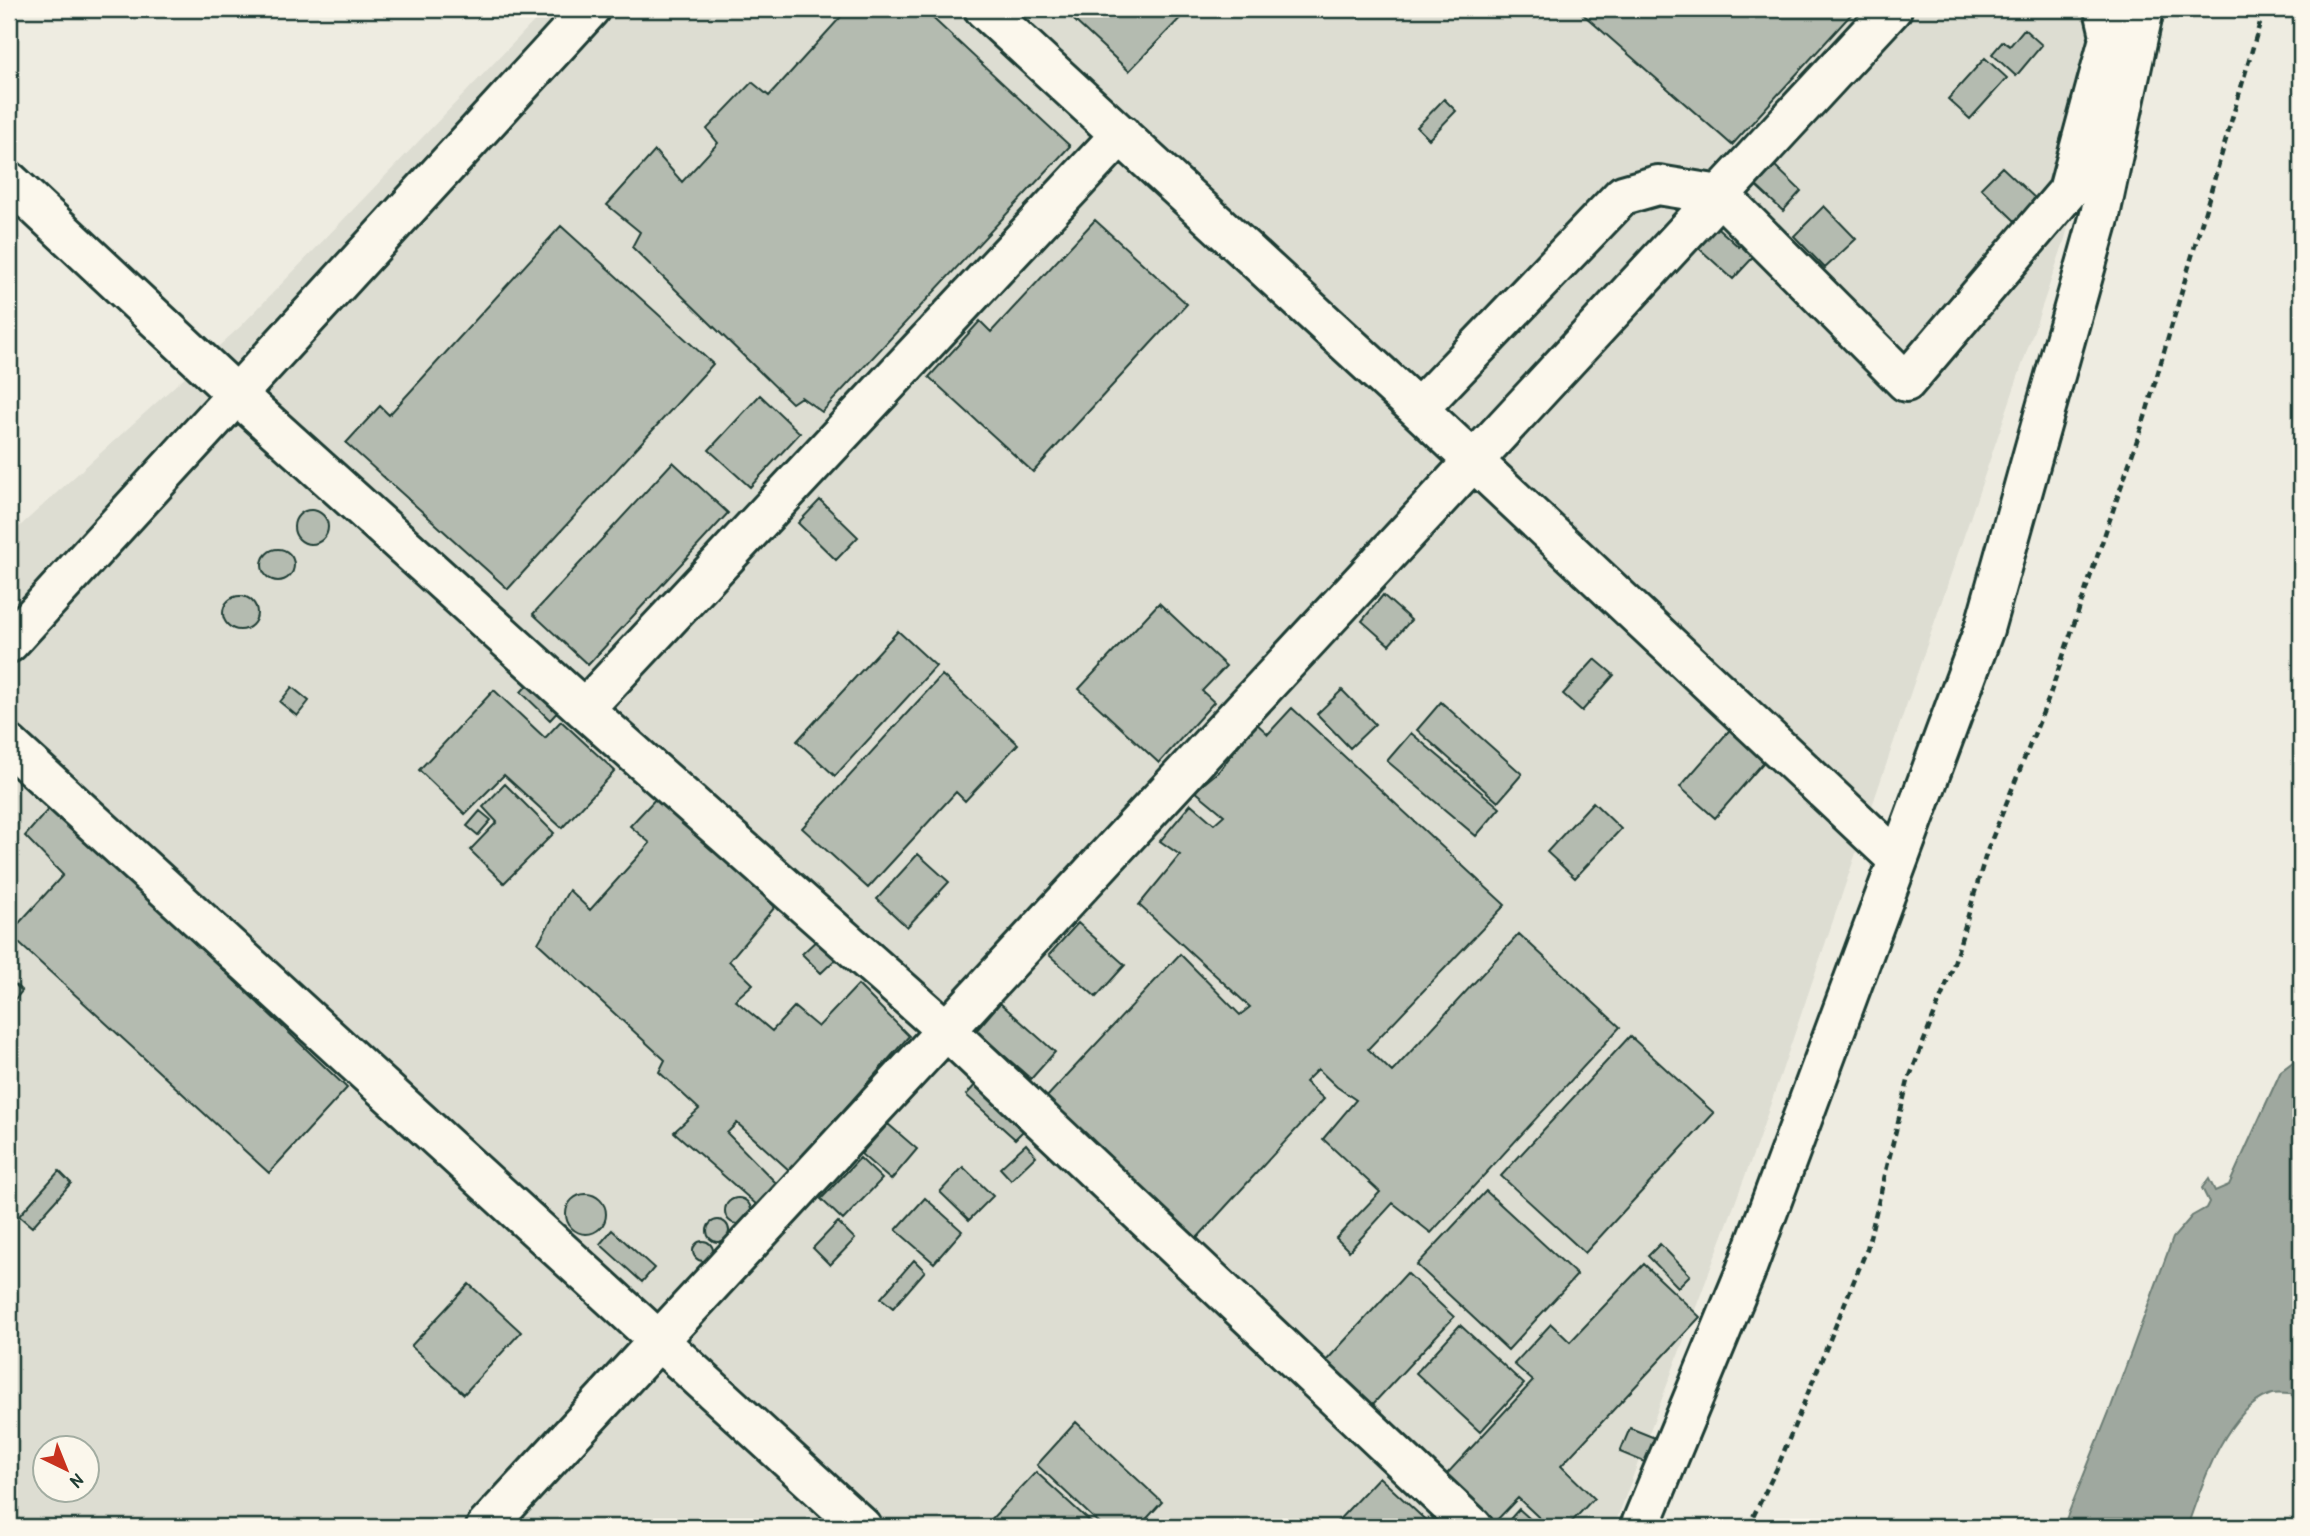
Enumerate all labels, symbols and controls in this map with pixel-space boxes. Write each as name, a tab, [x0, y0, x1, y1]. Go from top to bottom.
north arrow	[32, 1434, 102, 1504]
text: N	[65, 1468, 90, 1494]

